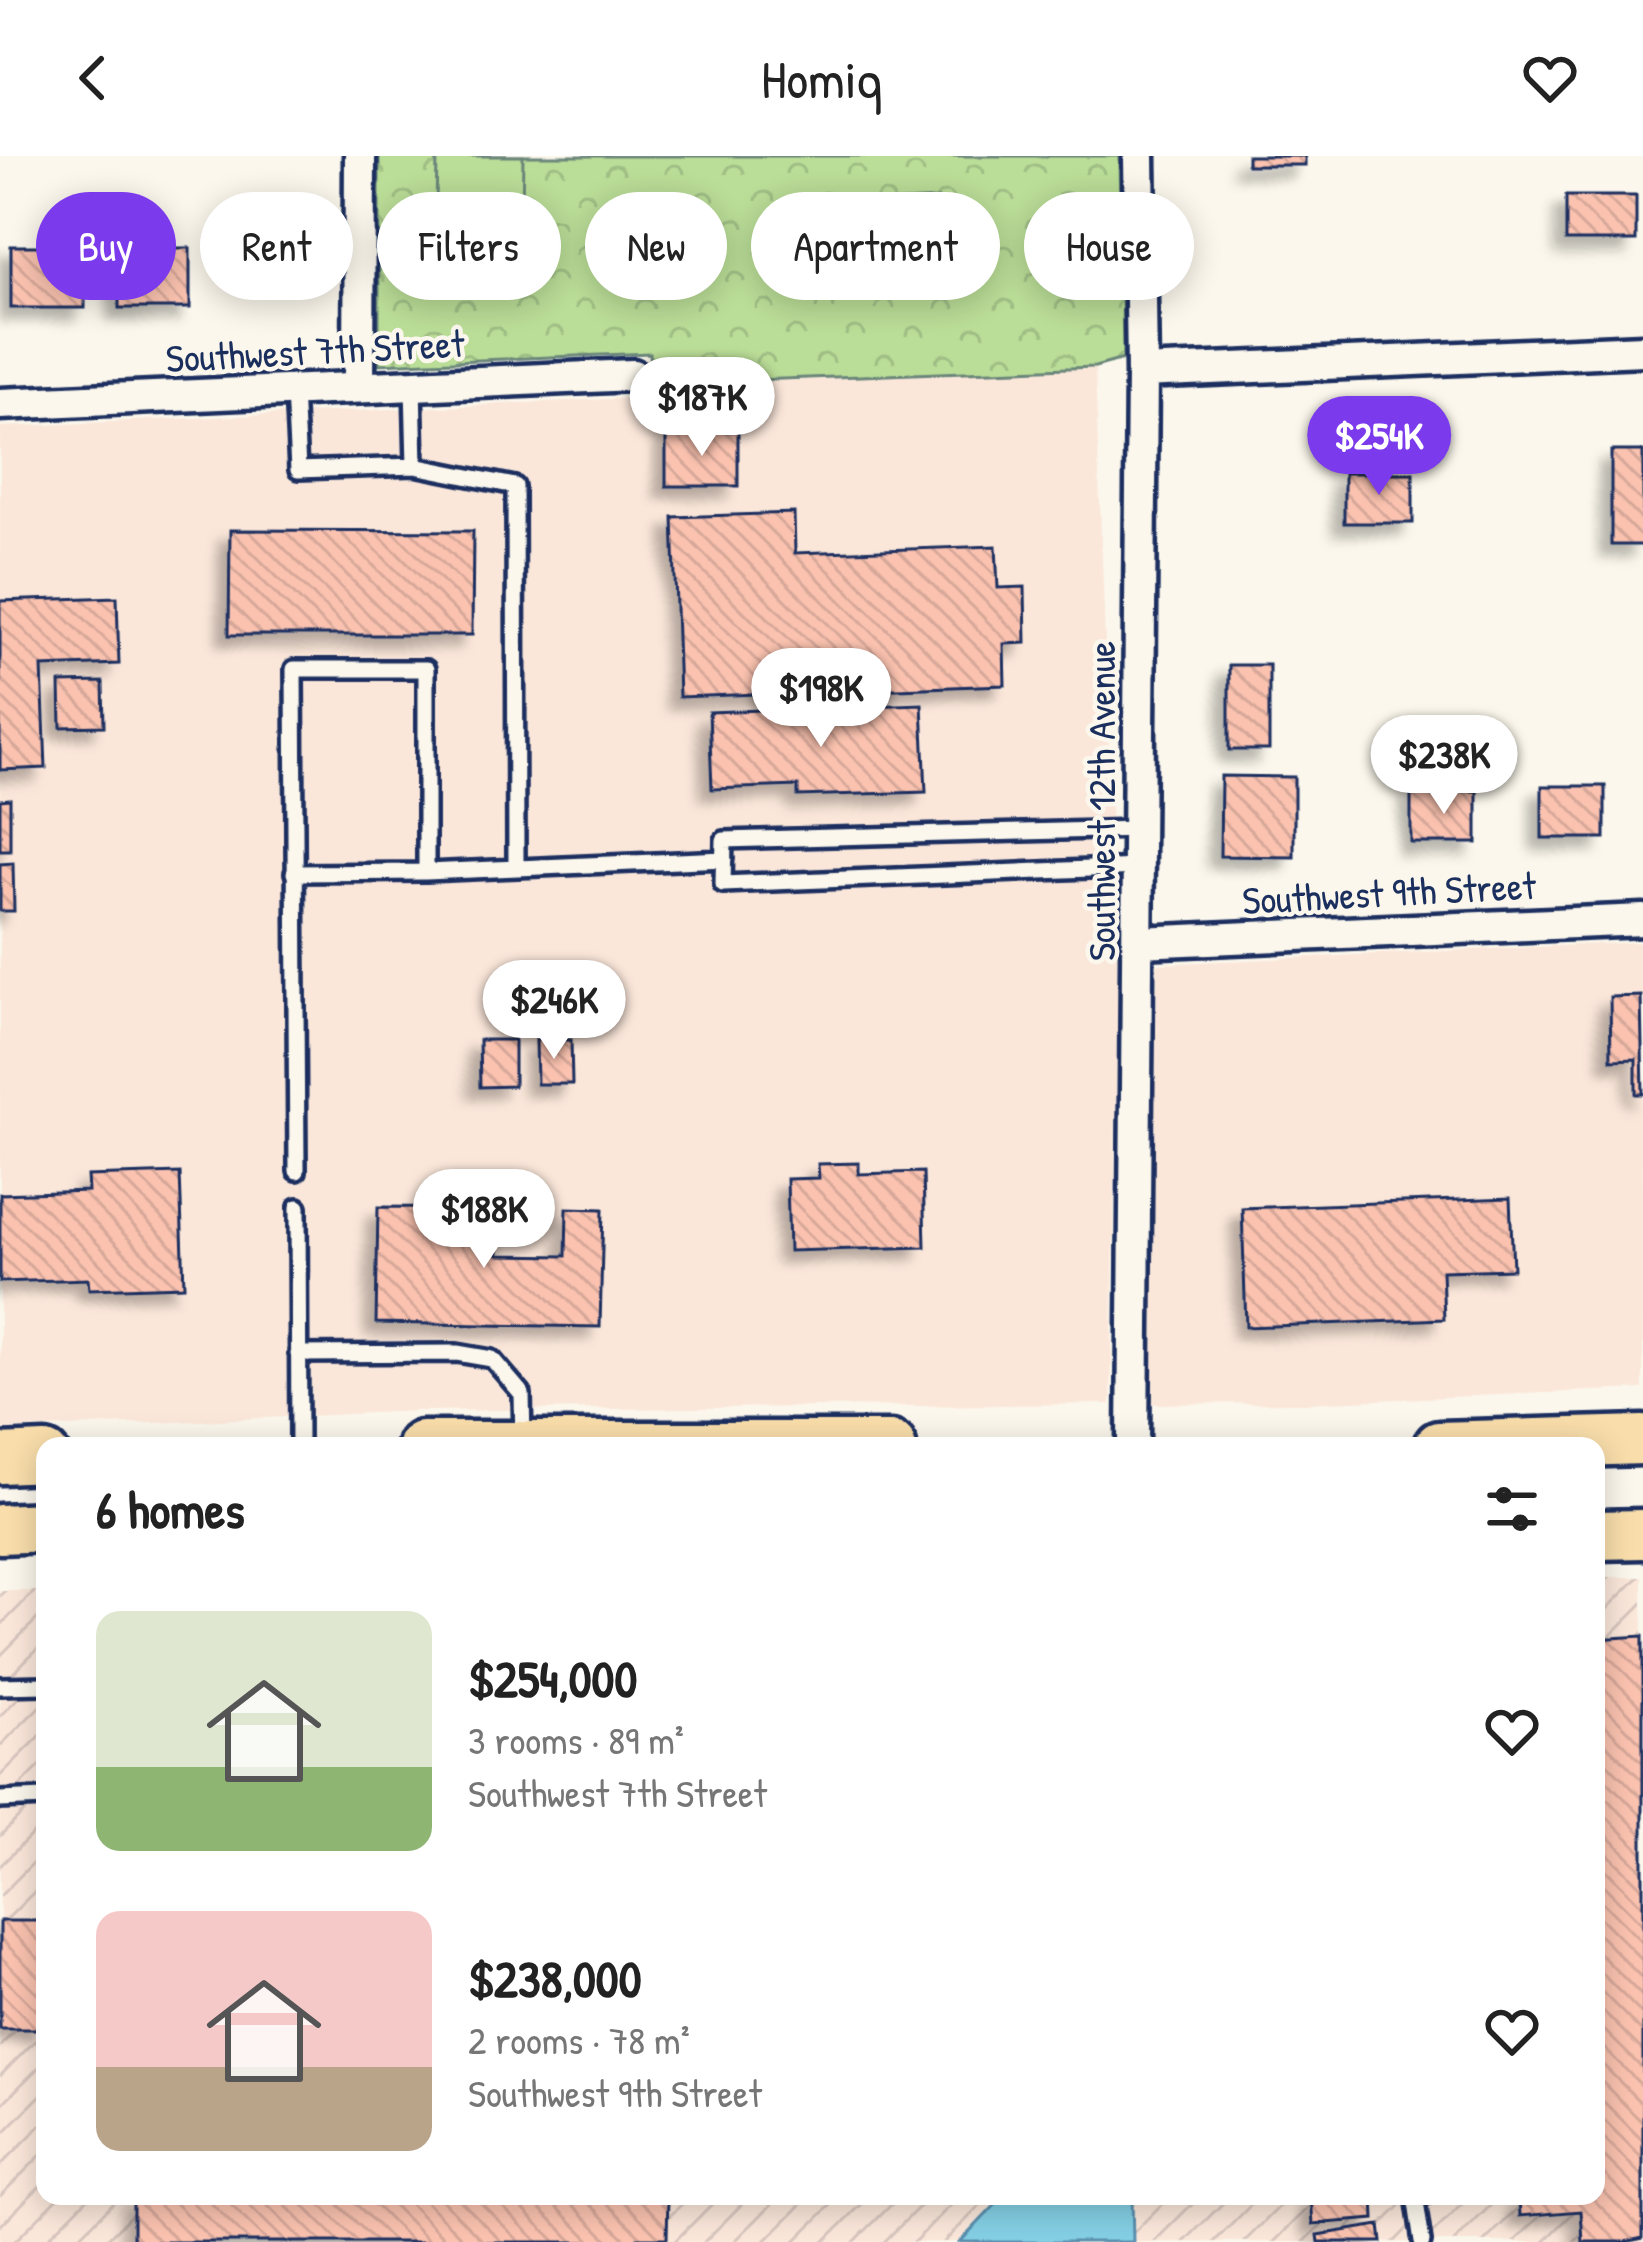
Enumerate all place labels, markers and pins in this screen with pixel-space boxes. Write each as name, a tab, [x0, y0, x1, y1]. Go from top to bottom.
pin: $187K	[618, 357, 786, 459]
pin: $254K	[1295, 396, 1463, 498]
pin: $198K	[737, 648, 905, 750]
pin: $238K	[1360, 715, 1528, 817]
pin: $246K	[470, 960, 638, 1062]
pin: $188K	[400, 1169, 568, 1271]

